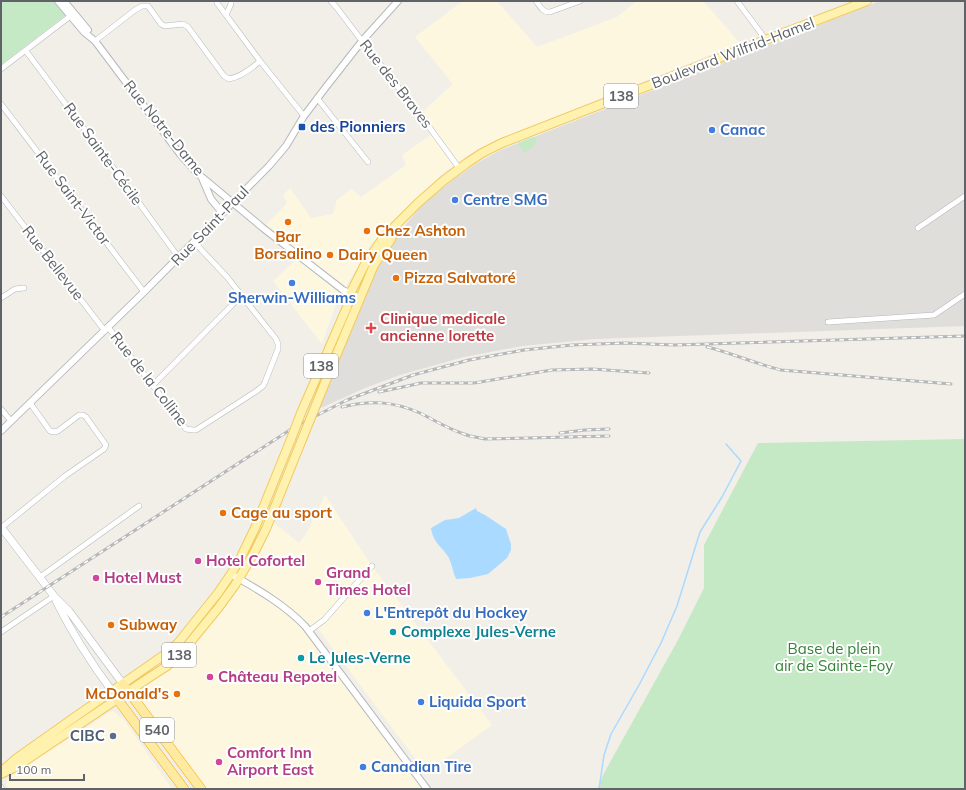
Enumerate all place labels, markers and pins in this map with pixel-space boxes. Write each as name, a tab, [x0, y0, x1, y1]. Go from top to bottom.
place label: des Pionniers	[310, 117, 406, 136]
place label: Canac	[720, 120, 766, 139]
marker: des Pionniers	[297, 122, 307, 132]
marker: Canac	[707, 125, 717, 135]
place label: Centre SMG	[463, 190, 548, 209]
marker: Centre SMG	[450, 195, 460, 205]
marker: Bar Borsalino	[283, 217, 293, 227]
place label: Chez Ashton	[375, 221, 466, 240]
marker: Chez Ashton	[362, 226, 372, 236]
place label: Bar Borsalino	[254, 227, 322, 263]
place label: Dairy Queen	[338, 245, 427, 264]
marker: Dairy Queen	[325, 250, 335, 260]
place label: Pizza Salvatoré	[404, 268, 516, 287]
marker: Pizza Salvatoré	[391, 273, 401, 283]
marker: Sherwin-Williams	[287, 278, 297, 288]
place label: Sherwin-Williams	[228, 288, 356, 307]
place label: Clinique medicale ancienne lorette	[380, 309, 506, 345]
marker: Clinique medicale ancienne lorette	[365, 322, 377, 334]
place label: Cage au sport	[231, 503, 332, 522]
marker: Cage au sport	[218, 508, 228, 518]
place label: Hotel Cofortel	[206, 551, 305, 570]
marker: Hotel Cofortel	[193, 556, 203, 566]
place label: Grand Times Hotel	[326, 563, 411, 599]
place label: Hotel Must	[104, 568, 182, 587]
marker: Hotel Must	[91, 573, 101, 583]
marker: Grand Times Hotel	[313, 577, 323, 587]
place label: L'Entrepôt du Hockey	[375, 603, 528, 622]
marker: L'Entrepôt du Hockey	[362, 608, 372, 618]
place label: Subway	[119, 615, 178, 634]
marker: Subway	[106, 620, 116, 630]
place label: Complexe Jules-Verne	[401, 622, 556, 641]
marker: Complexe Jules-Verne	[388, 627, 398, 637]
place label: Le Jules-Verne	[309, 648, 411, 667]
marker: Le Jules-Verne	[296, 653, 306, 663]
place label: Château Repotel	[218, 667, 337, 686]
marker: Château Repotel	[205, 672, 215, 682]
place label: McDonald's	[85, 684, 169, 703]
marker: McDonald's	[172, 689, 182, 699]
place label: Liquida Sport	[429, 692, 526, 711]
marker: Liquida Sport	[416, 697, 426, 707]
place label: CIBC	[70, 726, 105, 745]
marker: CIBC	[108, 731, 118, 741]
place label: Comfort Inn Airport East	[227, 743, 314, 779]
marker: Comfort Inn Airport East	[214, 757, 224, 767]
place label: Canadian Tire	[371, 757, 472, 776]
marker: Canadian Tire	[358, 762, 368, 772]

